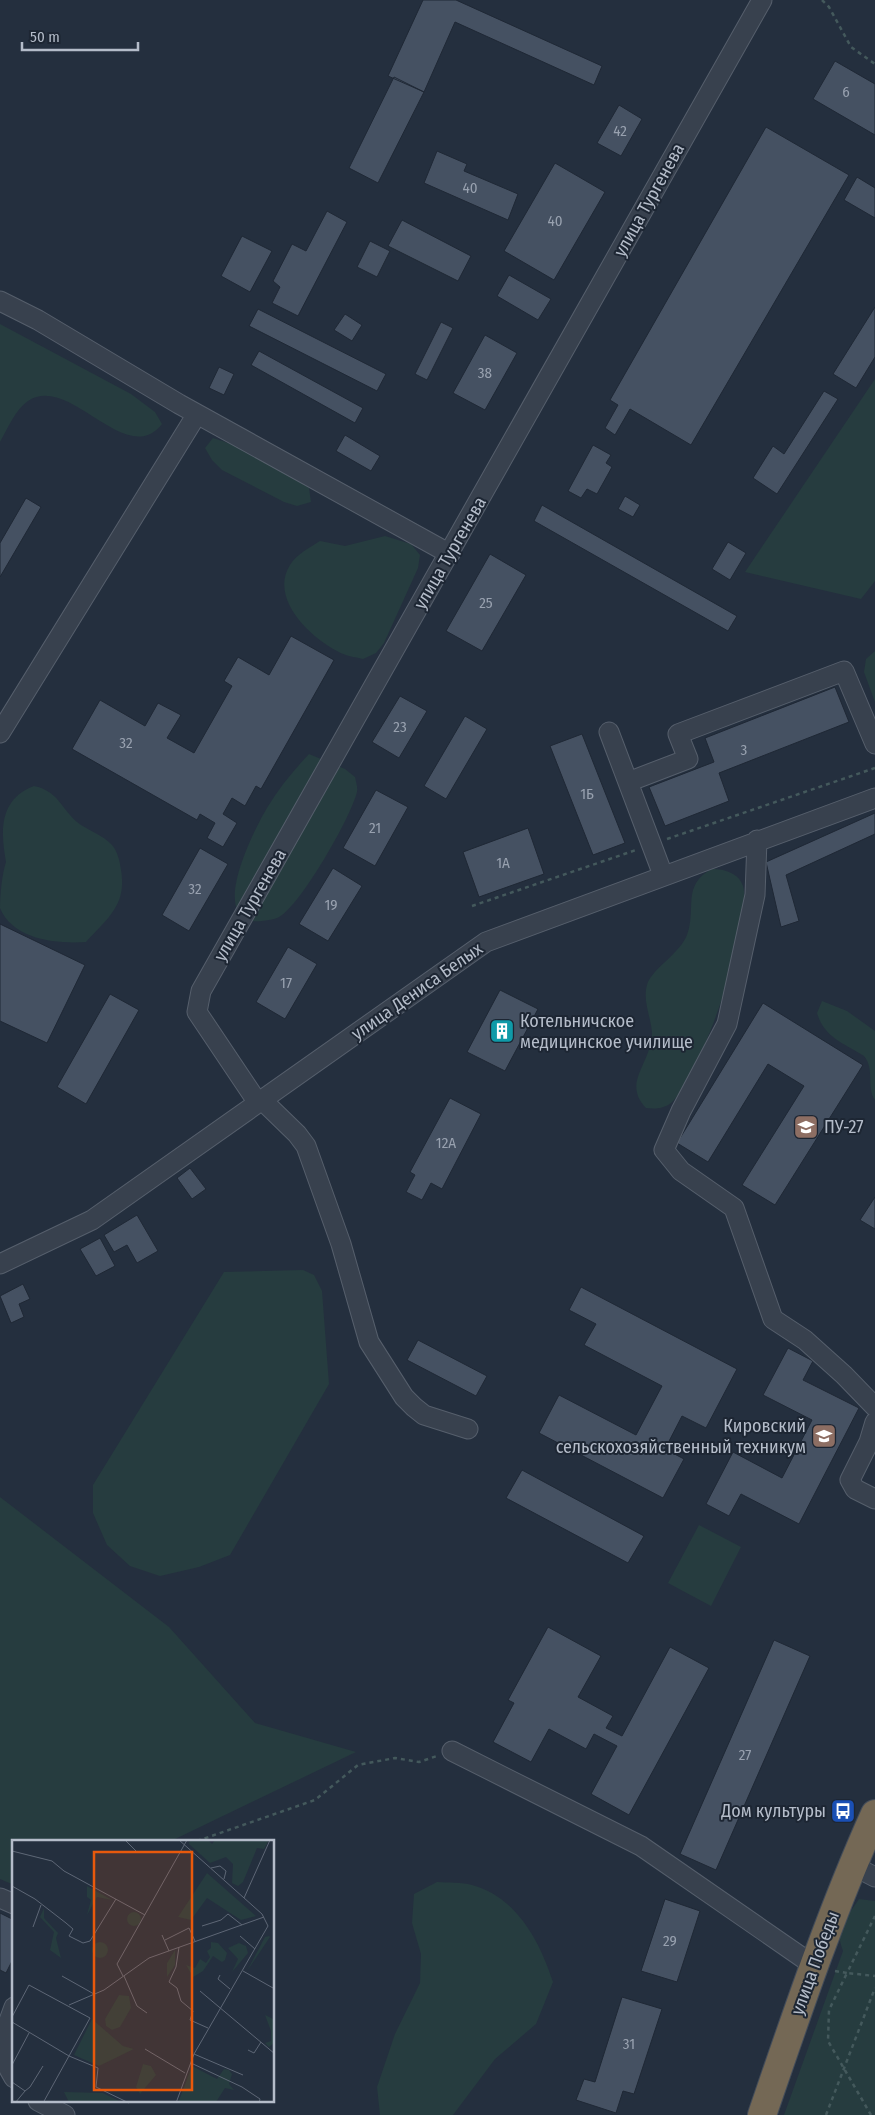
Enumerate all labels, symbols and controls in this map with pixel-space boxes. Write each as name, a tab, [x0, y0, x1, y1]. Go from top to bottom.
scale bar	[22, 20, 139, 52]
text: 50 m	[30, 28, 60, 46]
house number: 6	[842, 83, 850, 101]
house number: 42	[613, 122, 627, 140]
street label: улица Тургенева	[609, 139, 689, 260]
house number: 40	[462, 179, 478, 197]
house number: 40	[547, 212, 563, 230]
house number: 38	[478, 364, 492, 382]
street label: улица Тургенева	[409, 493, 491, 613]
house number: 25	[479, 594, 493, 612]
house number: 23	[393, 718, 407, 736]
house number: 32	[119, 734, 133, 752]
house number: 3	[741, 741, 748, 759]
house number: 1Б	[580, 785, 594, 803]
house number: 21	[369, 819, 381, 837]
street label: улица Тургенева	[209, 845, 291, 965]
house number: 1А	[496, 854, 510, 872]
house number: 32	[188, 880, 202, 898]
house number: 19	[324, 896, 338, 914]
street label: улица Дениса Белых	[347, 937, 487, 1045]
house number: 17	[280, 974, 292, 992]
place label: Котельничское медицинское училище	[520, 1010, 693, 1053]
building icon: Котельничское медицинское училище	[489, 1018, 515, 1044]
school or university icon: ПУ-27	[793, 1114, 819, 1140]
place label: ПУ-27	[824, 1116, 864, 1138]
house number: 12А	[436, 1134, 456, 1152]
place label: Кировский сельскохозяйственный техникум	[556, 1415, 806, 1458]
school or university icon: Кировский сельскохозяйственный техникум	[811, 1423, 837, 1449]
house number: 27	[739, 1746, 751, 1764]
bus stop icon: Дом культуры	[830, 1798, 856, 1824]
place label: Дом культуры	[720, 1800, 826, 1822]
inset map	[12, 1840, 275, 2102]
street label: улица Победы	[786, 1908, 844, 2018]
house number: 29	[663, 1932, 677, 1950]
house number: 31	[623, 2035, 635, 2053]

